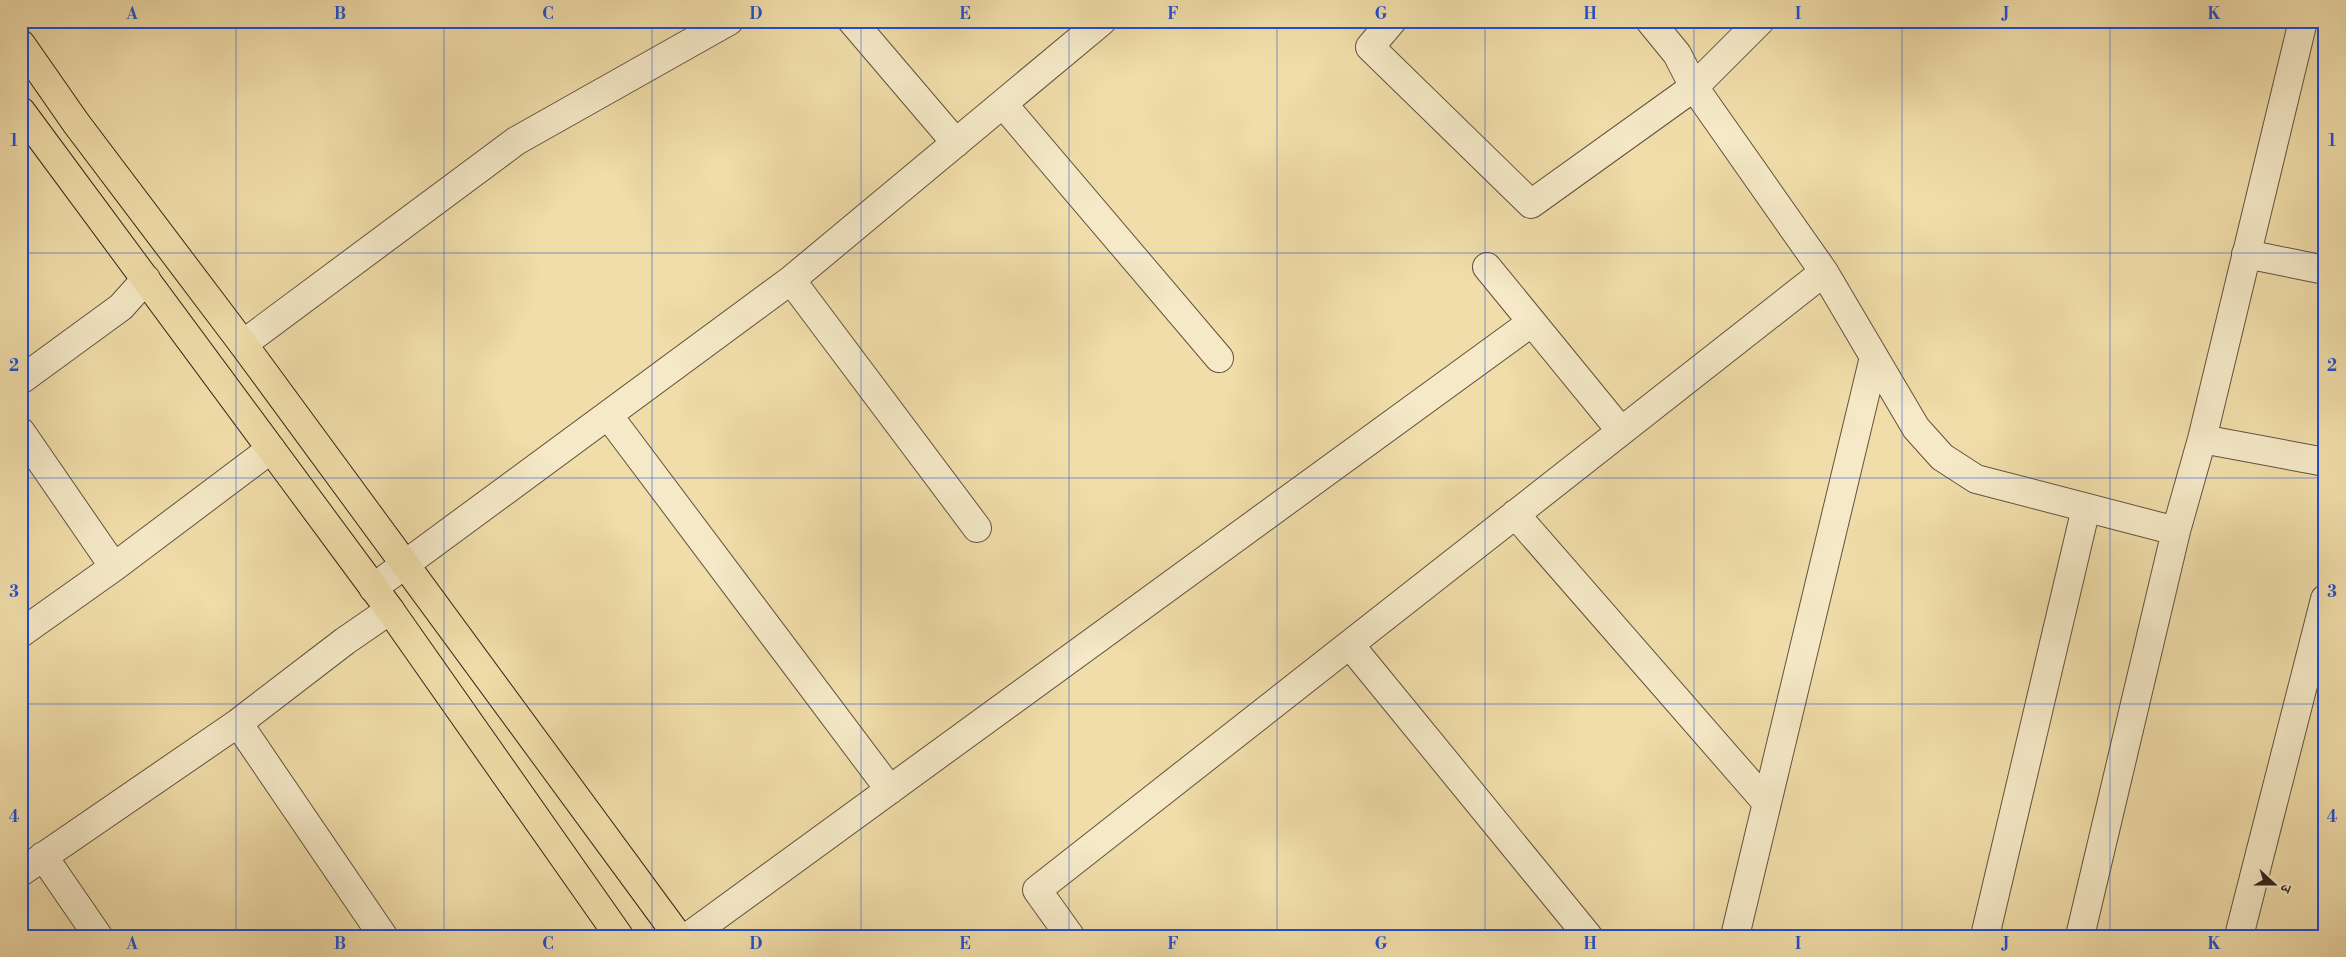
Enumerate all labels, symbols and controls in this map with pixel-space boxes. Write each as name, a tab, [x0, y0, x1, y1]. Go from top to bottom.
text: A	[125, 4, 138, 24]
text: B	[334, 4, 346, 24]
text: C	[542, 4, 554, 24]
text: D	[750, 4, 763, 24]
text: E	[959, 4, 971, 24]
text: F	[1167, 4, 1179, 24]
text: G	[1375, 4, 1388, 24]
text: H	[1583, 4, 1597, 24]
text: I	[1795, 4, 1801, 24]
text: J	[2001, 4, 2009, 24]
text: K	[2208, 4, 2222, 24]
text: 1	[10, 131, 18, 151]
text: 1	[2328, 131, 2336, 151]
text: 2	[9, 356, 19, 376]
text: 2	[2327, 356, 2337, 376]
text: 3	[9, 582, 19, 602]
text: 3	[2327, 582, 2337, 602]
text: 4	[9, 807, 20, 827]
text: 4	[2327, 807, 2338, 827]
north arrow	[2248, 860, 2298, 910]
text: उ	[2275, 881, 2295, 896]
text: A	[125, 934, 138, 954]
text: B	[334, 934, 346, 954]
text: C	[542, 934, 554, 954]
text: D	[750, 934, 763, 954]
text: E	[959, 934, 971, 954]
text: F	[1167, 934, 1179, 954]
text: G	[1375, 934, 1388, 954]
text: H	[1583, 934, 1597, 954]
text: I	[1795, 934, 1801, 954]
text: J	[2001, 934, 2009, 954]
text: K	[2208, 934, 2222, 954]

